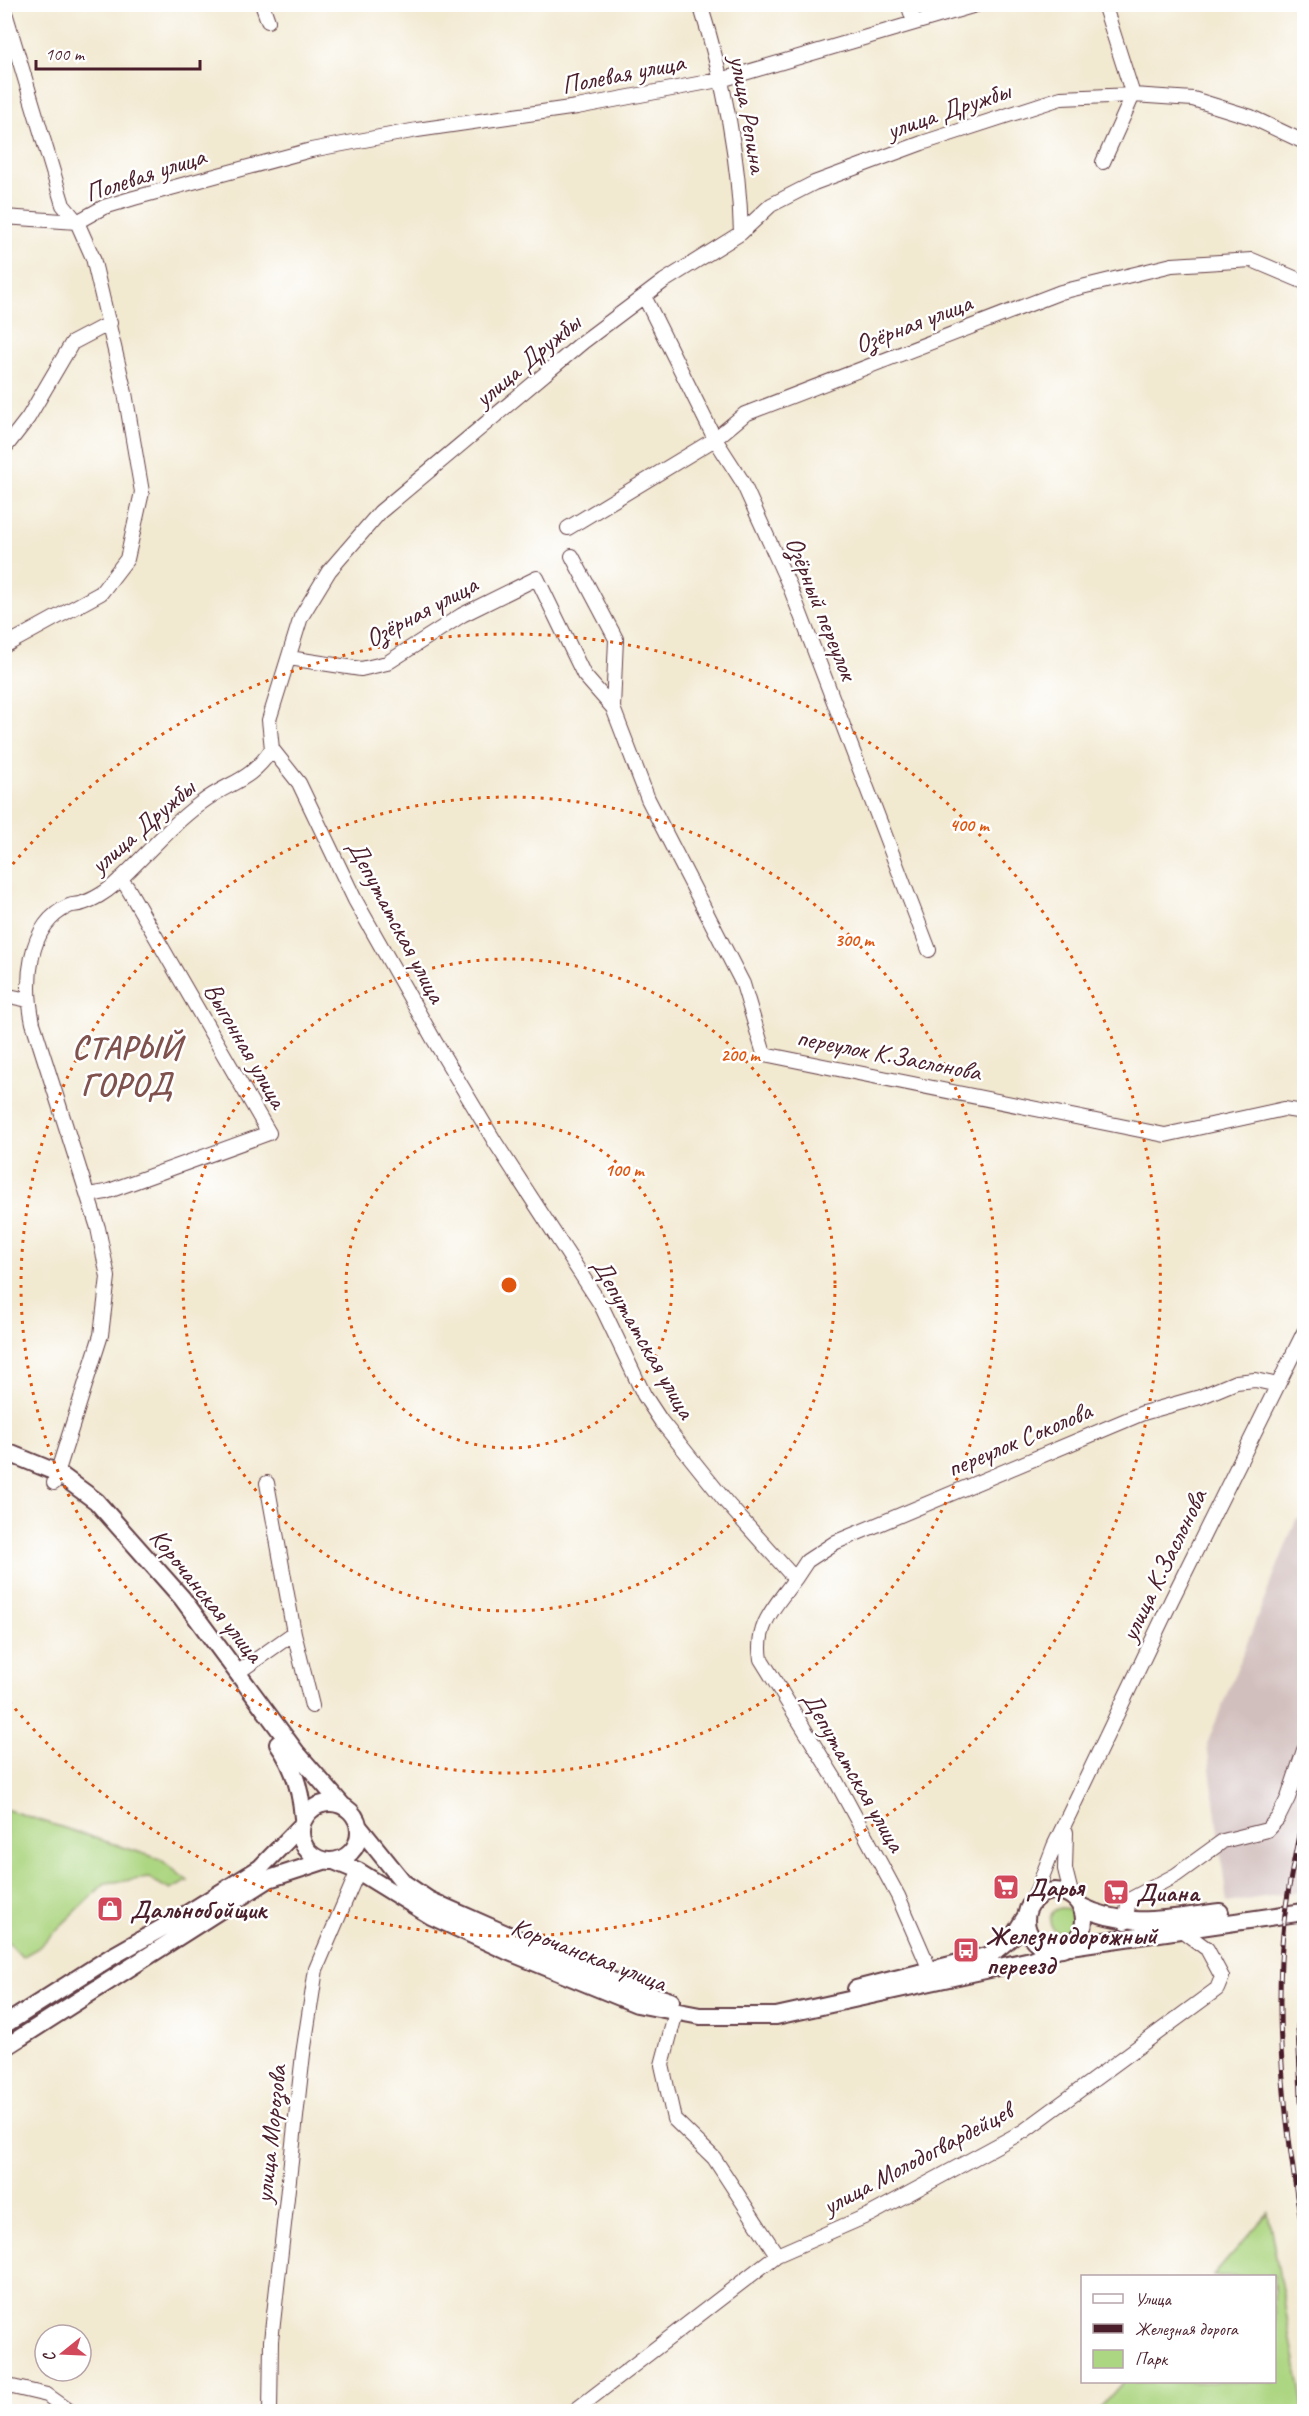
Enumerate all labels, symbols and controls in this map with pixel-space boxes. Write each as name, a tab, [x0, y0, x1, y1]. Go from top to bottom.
scale bar	[36, 33, 200, 71]
text: 100 m	[45, 43, 86, 65]
street label: Полевая улица	[559, 45, 689, 102]
street label: улица Репина	[722, 51, 775, 178]
street label: улица Дружбы	[880, 73, 1016, 148]
street label: Полевая улица	[81, 139, 211, 209]
street label: Озёрная улица	[850, 286, 978, 362]
street label: улица Дружбы	[466, 305, 589, 416]
street label: Озёрный переулок	[777, 532, 866, 687]
street label: Озёрная улица	[359, 567, 485, 656]
street label: улица Дружбы	[82, 770, 203, 882]
text: 400 m	[950, 814, 990, 836]
street label: Депутатская улица	[340, 834, 454, 1010]
text: 300 m	[835, 929, 875, 951]
street label: Выгонная улица	[196, 976, 296, 1116]
street label: переулок К.Заслонова	[794, 1020, 985, 1089]
district label: СТАРЫЙ ГОРОД	[72, 1027, 186, 1105]
text: 200 m	[721, 1044, 761, 1066]
text: 100 m	[605, 1159, 645, 1181]
street label: Депутатская улица	[584, 1252, 704, 1426]
centre of rings	[499, 1275, 519, 1295]
street label: переулок Соколова	[942, 1394, 1098, 1485]
street label: улица К.Заслонова	[1112, 1482, 1215, 1648]
street label: Корочанская улица	[142, 1521, 272, 1670]
street label: Депутатская улица	[794, 1685, 914, 1859]
place label: Дарья	[1026, 1871, 1086, 1904]
supermarket icon: Дарья	[991, 1872, 1021, 1902]
place label: Диана	[1136, 1876, 1202, 1909]
supermarket icon: Диана	[1101, 1877, 1131, 1907]
place label: Дальнобойщик	[130, 1893, 268, 1926]
shop icon: Дальнобойщик	[95, 1894, 125, 1924]
street label: Корочанская улица	[507, 1910, 672, 2000]
place label: Железнодорожный переезд	[986, 1919, 1159, 1982]
bus stop icon: Железнодорожный переезд	[951, 1935, 981, 1965]
street label: улица Морозова	[247, 2062, 295, 2207]
street label: улица Молодогвардейцев	[815, 2092, 1022, 2223]
legend	[1081, 2275, 1276, 2383]
text: Улица	[1135, 2288, 1172, 2310]
text: Железная дорога	[1135, 2318, 1239, 2341]
north arrow	[33, 2323, 93, 2383]
text: С	[38, 2348, 60, 2364]
text: Парк	[1135, 2348, 1169, 2370]

